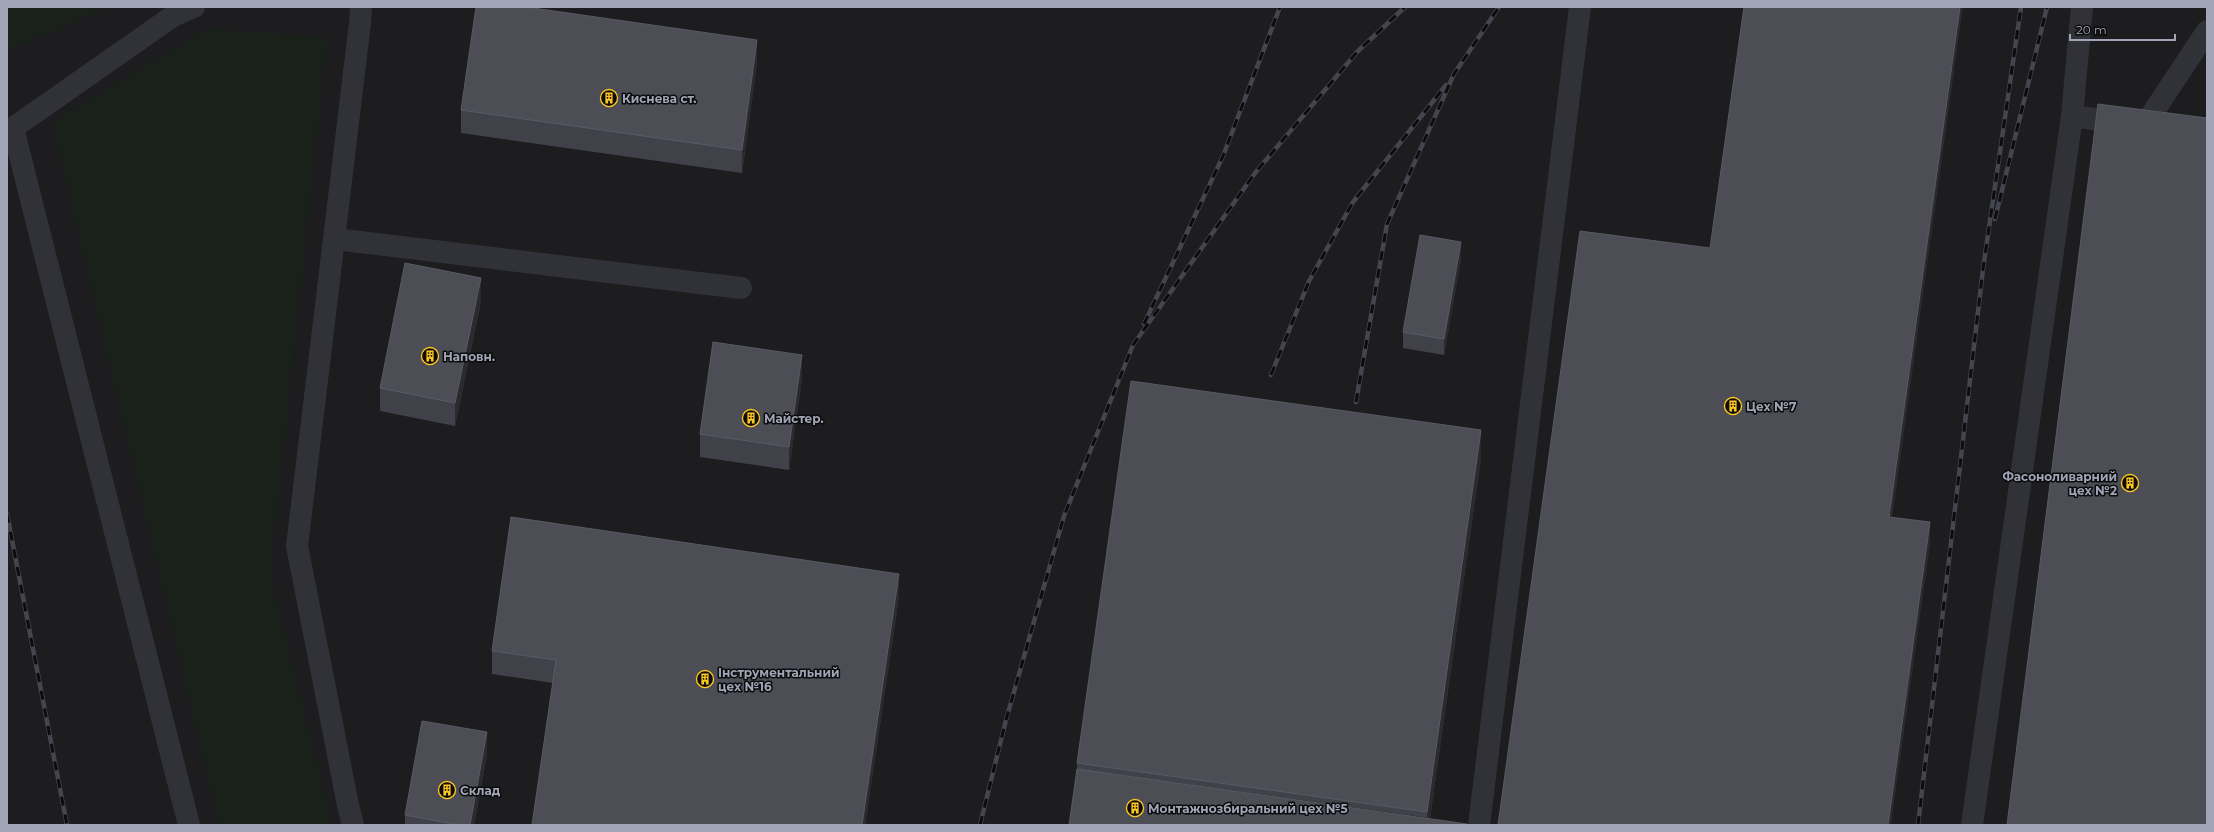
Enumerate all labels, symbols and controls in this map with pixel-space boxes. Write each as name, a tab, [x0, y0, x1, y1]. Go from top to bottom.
scale bar	[2070, 16, 2175, 42]
text: 20 m	[2076, 22, 2107, 37]
building icon: Киснева ст.	[599, 88, 619, 108]
place label: Киснева ст.	[622, 91, 697, 106]
building icon: Наповн.	[420, 346, 440, 366]
place label: Наповн.	[443, 349, 495, 364]
building icon: Цех №7	[1723, 396, 1743, 416]
place label: Цех №7	[1746, 399, 1797, 414]
building icon: Майстер.	[741, 408, 761, 428]
place label: Майстер.	[764, 411, 824, 426]
place label: Фасоноливарний цех №2	[2002, 469, 2117, 498]
building icon: Фасоноливарний цех №2	[2120, 473, 2140, 493]
place label: Інструментальний цех №16	[718, 665, 839, 694]
building icon: Інструментальний цех №16	[695, 669, 715, 689]
building icon: Склад	[437, 780, 457, 800]
place label: Склад	[460, 783, 501, 798]
building icon: Монтажнозбиральний цех №5	[1125, 798, 1145, 818]
place label: Монтажнозбиральний цех №5	[1148, 801, 1348, 816]

